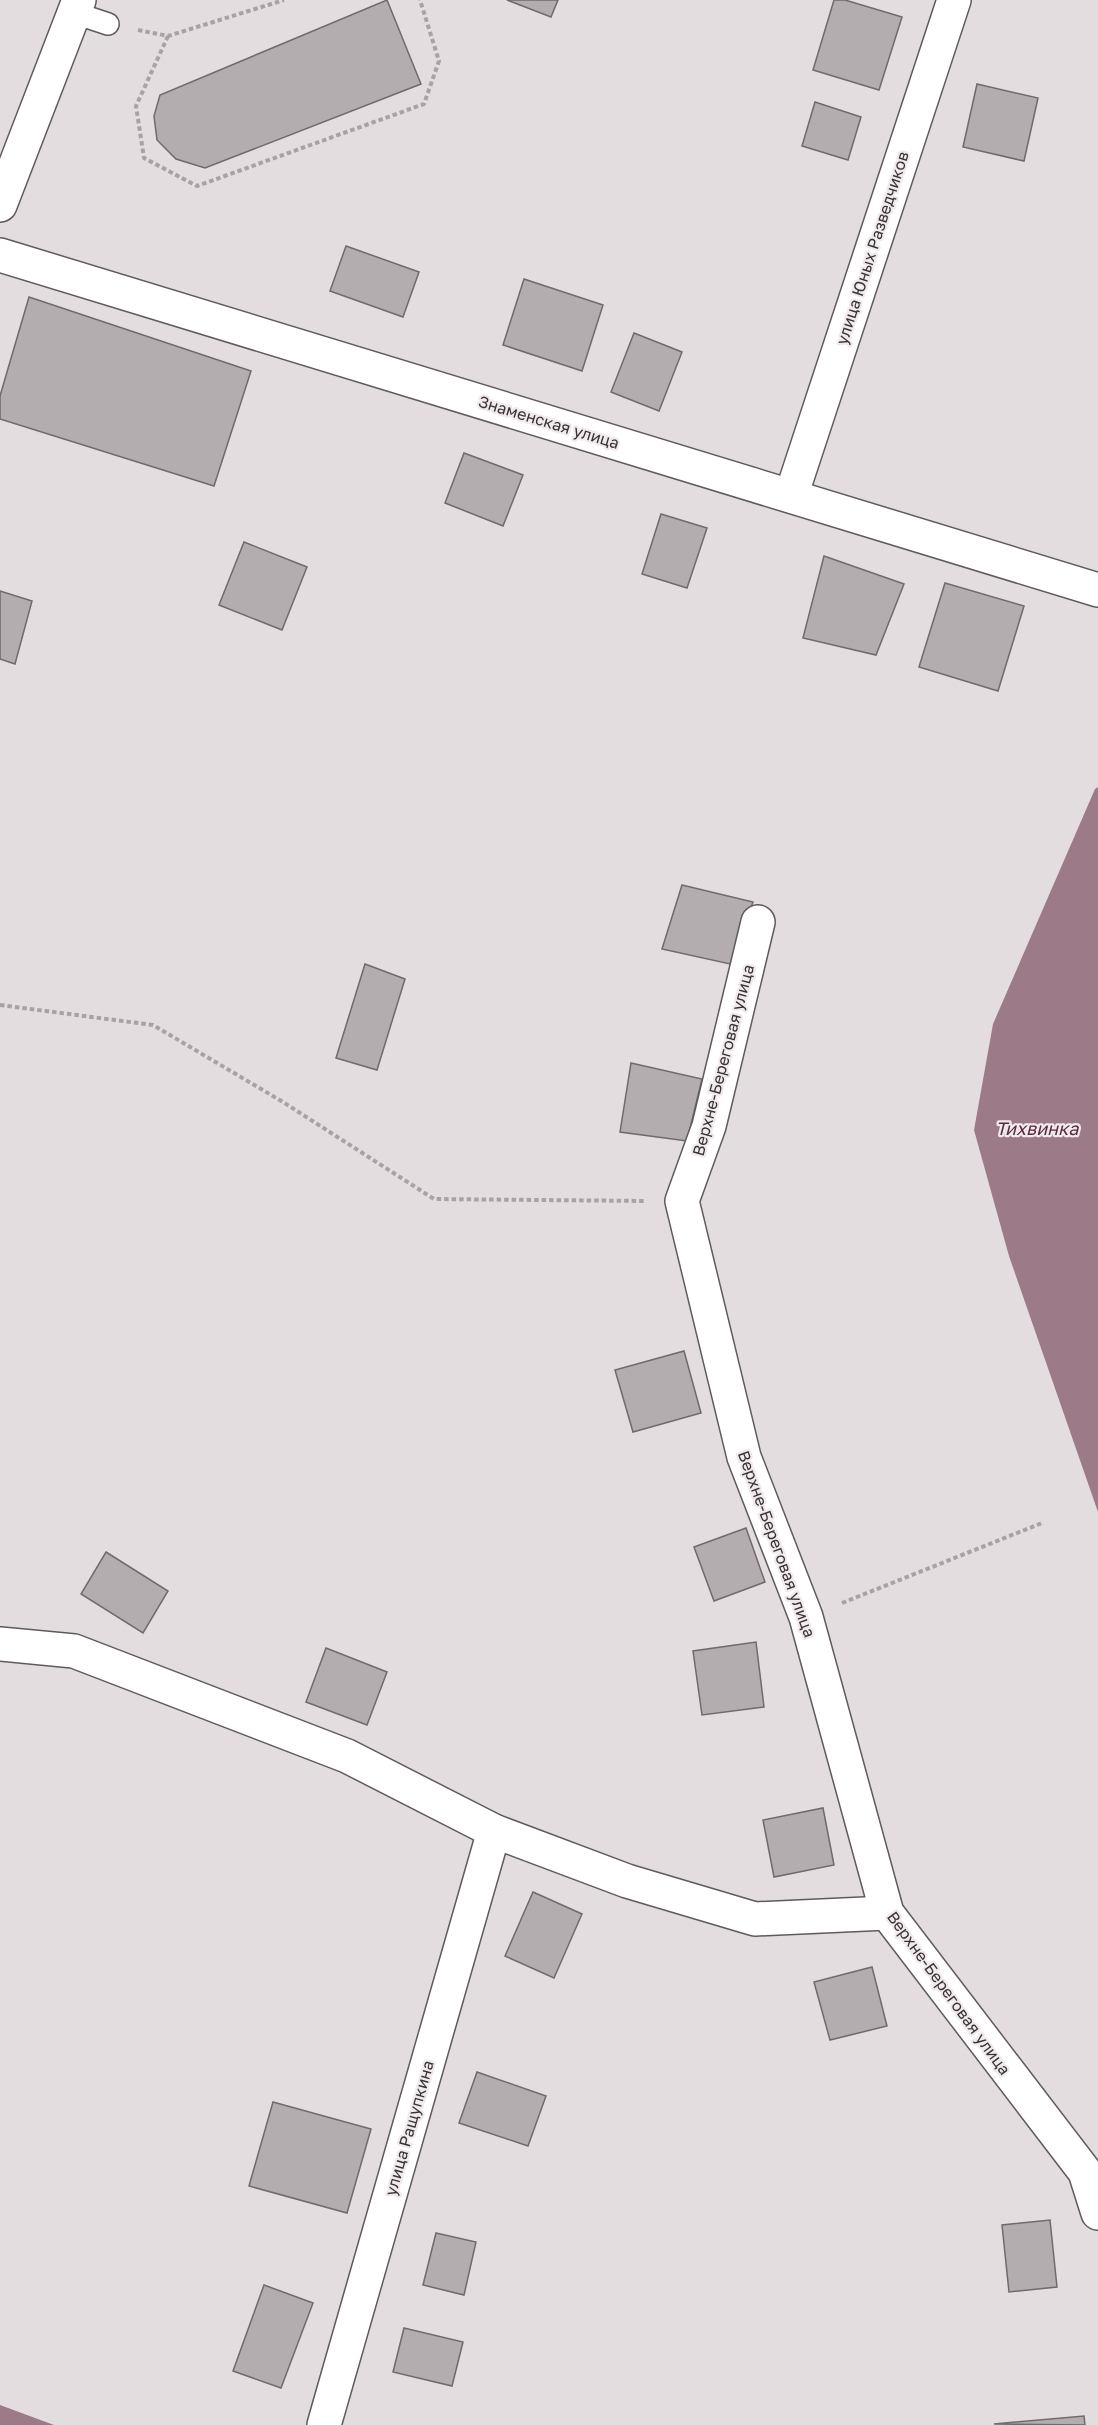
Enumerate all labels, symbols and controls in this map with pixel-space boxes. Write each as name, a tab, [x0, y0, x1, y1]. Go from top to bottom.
street label: улица Юных Разведчиков	[831, 149, 913, 347]
street label: Знаменская улица	[476, 391, 622, 453]
street label: Верхне-Береговая улица	[688, 962, 758, 1158]
water label: Тихвинка	[996, 1117, 1079, 1139]
street label: Верхне-Береговая улица	[734, 1448, 820, 1640]
street label: Верхне-Береговая улица	[883, 1907, 1015, 2079]
street label: улица Ращупкина	[380, 2058, 438, 2198]

